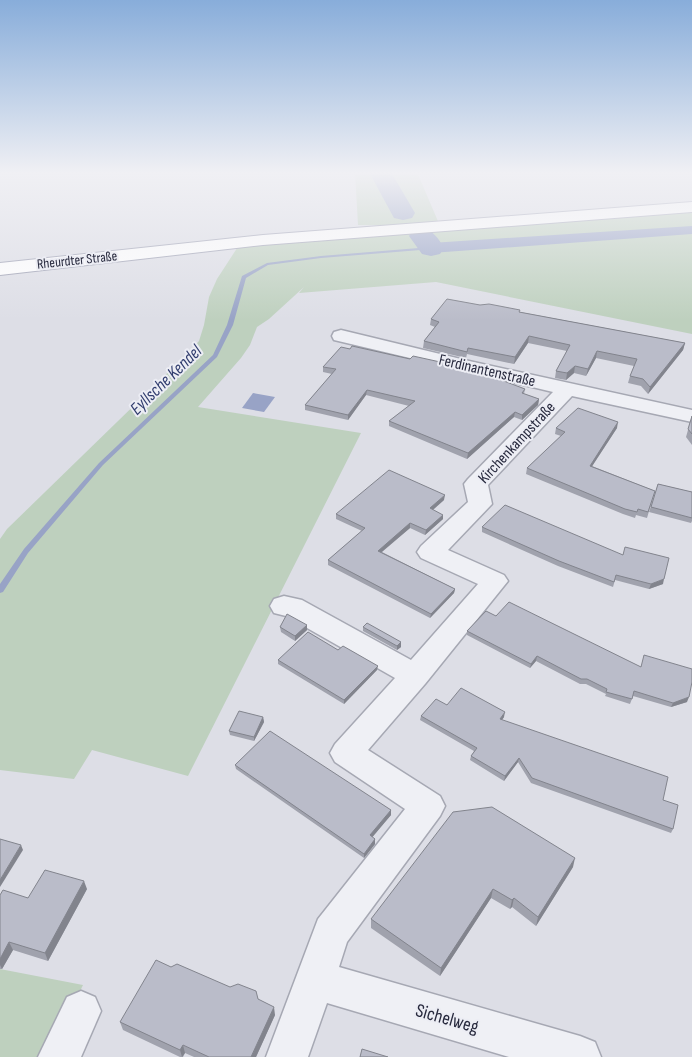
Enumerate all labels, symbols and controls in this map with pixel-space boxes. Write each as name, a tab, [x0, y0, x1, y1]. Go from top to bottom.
street label: Rheurdter Straße	[36, 247, 118, 273]
water label: Eyllsche Kendel	[126, 340, 207, 419]
street label: Ferdinantenstraße	[437, 351, 537, 391]
street label: Kirchenkampstraße	[474, 398, 560, 488]
street label: Sichelweg	[413, 999, 482, 1039]

